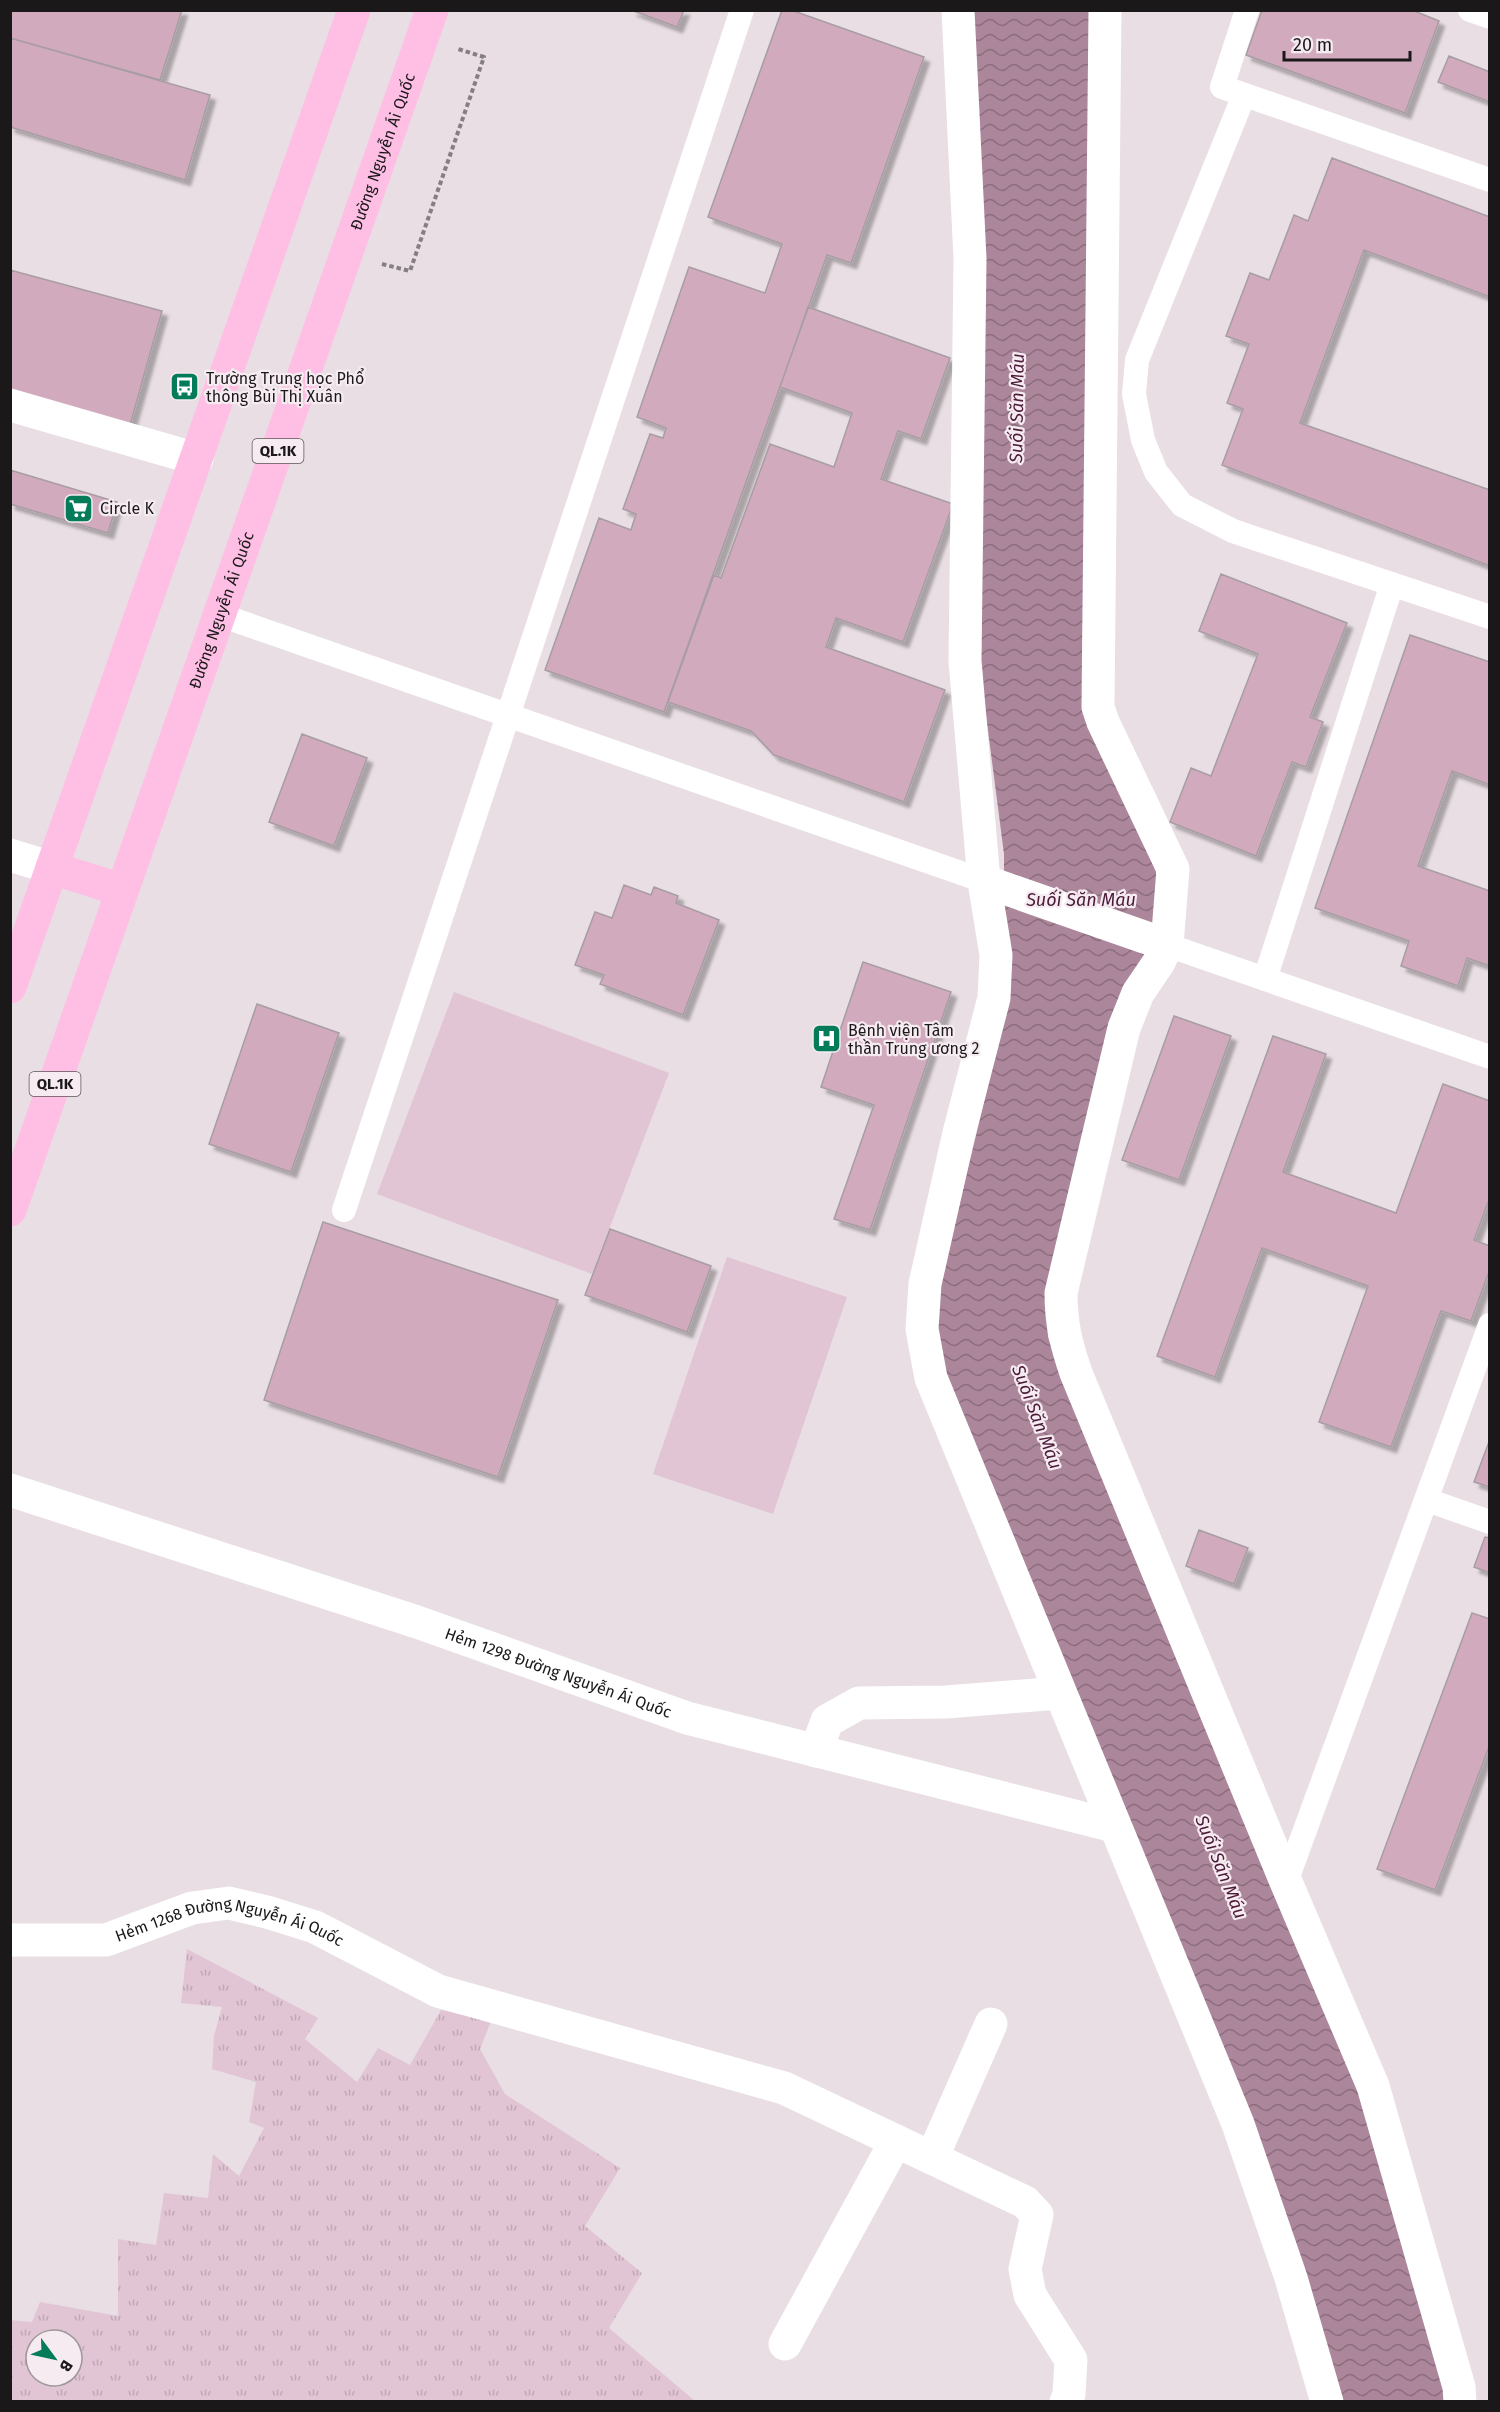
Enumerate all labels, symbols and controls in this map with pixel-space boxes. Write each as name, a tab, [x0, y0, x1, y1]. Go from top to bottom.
scale bar	[1284, 24, 1410, 62]
text: 20 m	[1293, 34, 1332, 56]
street label: Đường Nguyễn Ái Quốc	[346, 70, 419, 233]
water label: Suối Săn Máu	[1005, 353, 1029, 464]
place label: Trường Trung học Phổ thông Bùi Thị Xuân	[206, 368, 364, 406]
bus stop icon: Trường Trung học Phổ thông Bùi Thị Xuân	[169, 371, 201, 403]
road number: QL.1K	[252, 439, 304, 463]
supermarket icon: Circle K	[63, 492, 95, 524]
place label: Circle K	[100, 499, 154, 518]
street label: Đường Nguyễn Ái Quốc	[185, 529, 257, 691]
water label: Suối Săn Máu	[1025, 889, 1136, 911]
place label: Bệnh viện Tâm thần Trung ương 2	[848, 1021, 979, 1058]
hospital icon: Bệnh viện Tâm thần Trung ương 2	[811, 1023, 843, 1055]
road number: QL.1K	[29, 1072, 80, 1096]
water label: Suối Săn Máu	[1007, 1361, 1067, 1472]
street label: Hẻm 1298 Đường Nguyễn Ái Quốc	[443, 1623, 675, 1721]
water label: Suối Săn Máu	[1190, 1811, 1252, 1922]
text: Hẻm 1268 Đường Nguyễn Ái Quốc	[112, 1893, 347, 1950]
street label: Hẻm 1268 Đường Nguyễn Ái Quốc	[110, 1928, 350, 1956]
north arrow	[24, 2328, 84, 2388]
text: B	[55, 2357, 77, 2375]

